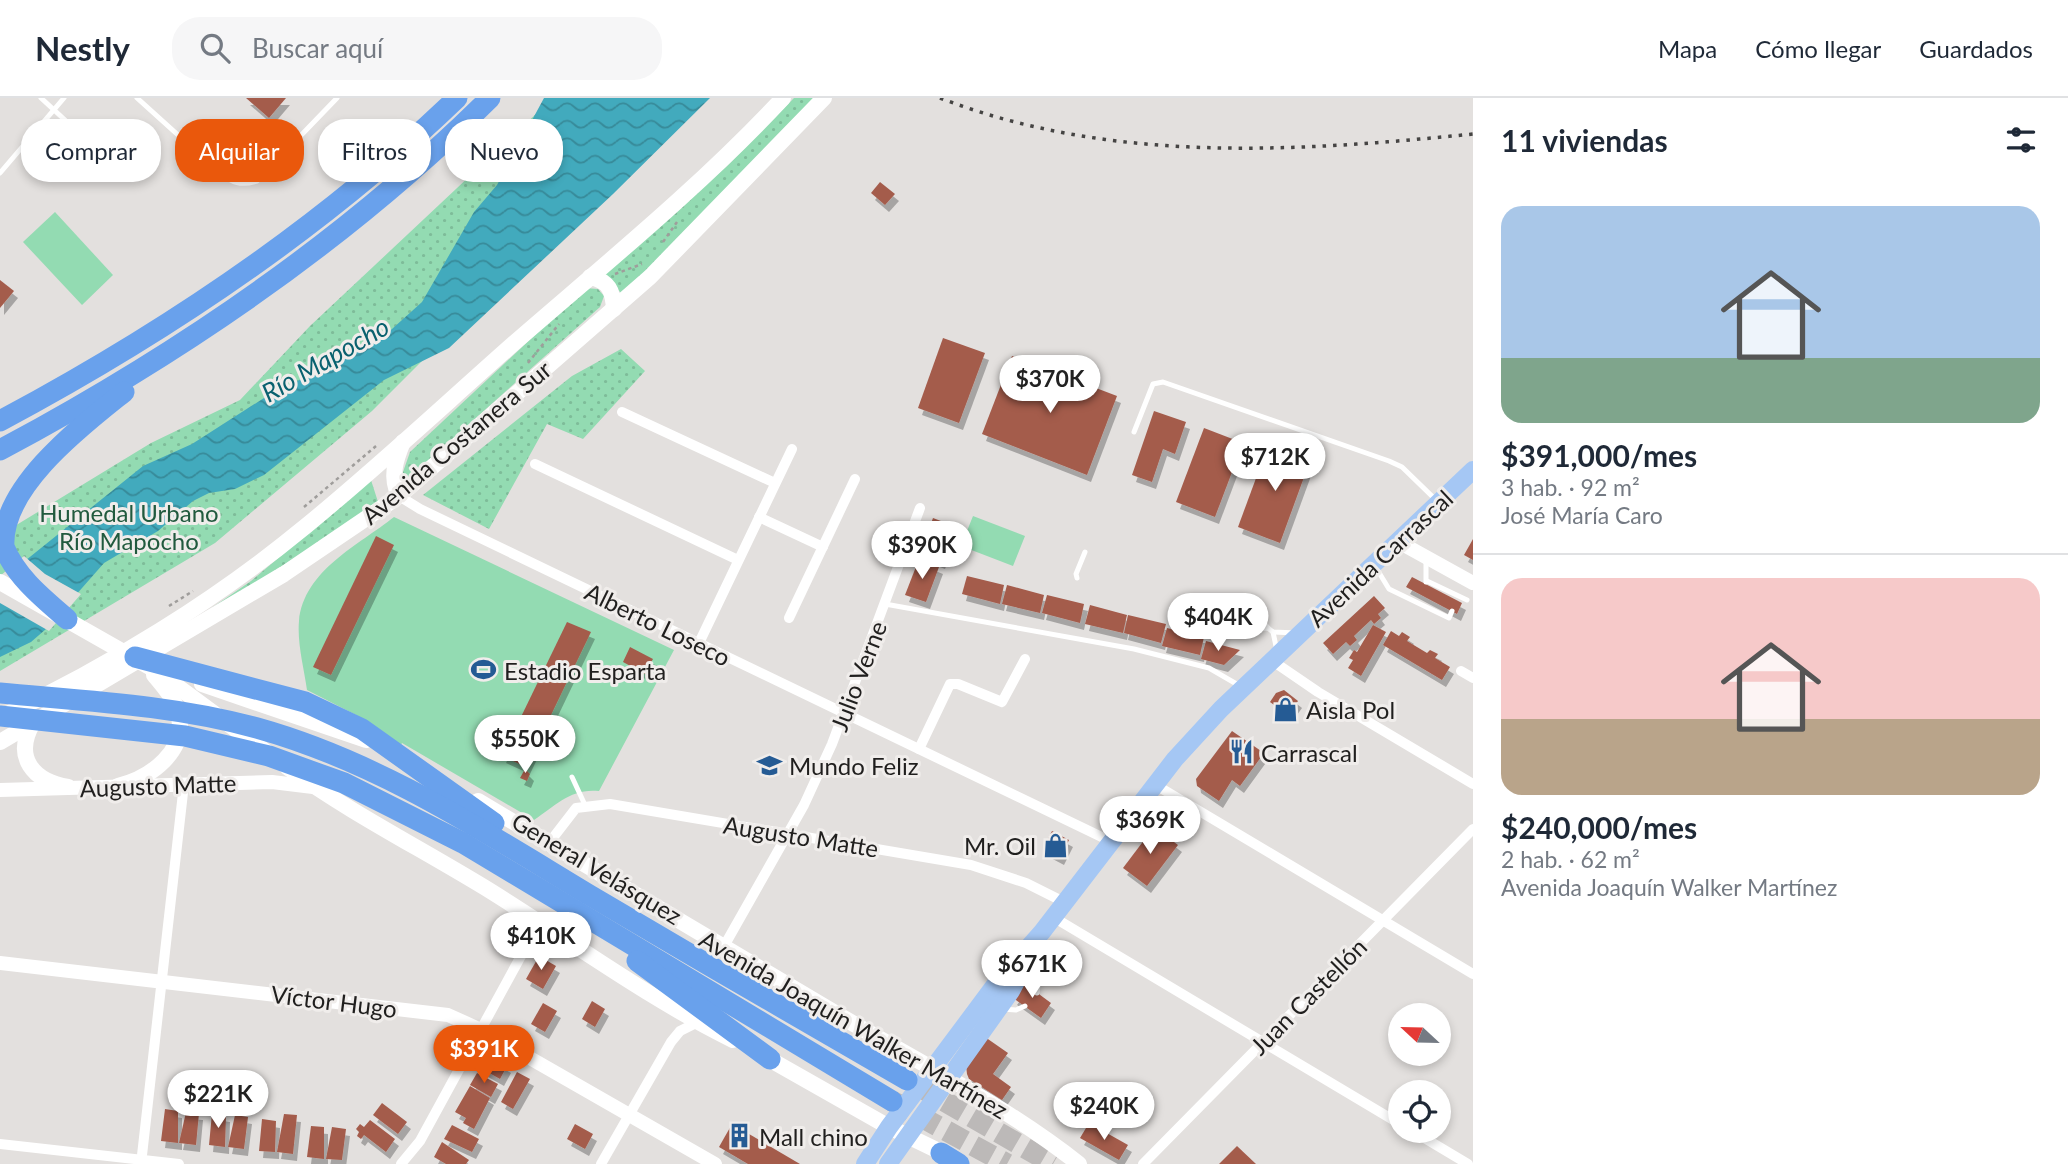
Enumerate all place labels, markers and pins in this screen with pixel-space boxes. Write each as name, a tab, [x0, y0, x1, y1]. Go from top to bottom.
pin: $370K	[1001, 356, 1099, 415]
pin: $712K	[1226, 434, 1324, 493]
pin: $390K	[873, 522, 971, 581]
pin: $404K	[1169, 594, 1267, 653]
sports icon: Estadio Esparta	[470, 656, 498, 684]
place label: Estadio Esparta	[504, 656, 666, 685]
shop icon: Aisla Pol	[1272, 695, 1300, 723]
place label: Aisla Pol	[1306, 695, 1395, 724]
pin: $550K	[476, 716, 574, 775]
restaurant icon: Carrascal	[1227, 738, 1255, 766]
place label: Carrascal	[1261, 738, 1358, 767]
school or university icon: Mundo Feliz	[755, 751, 783, 779]
place label: Mundo Feliz	[789, 751, 919, 780]
pin: $369K	[1101, 796, 1199, 856]
place label: Mr. Oil	[964, 831, 1036, 860]
shop icon: Mr. Oil	[1042, 831, 1070, 859]
pin: $410K	[492, 912, 590, 972]
pin: $671K	[983, 940, 1081, 1000]
pin: $391K	[435, 1026, 533, 1085]
pin: $221K	[169, 1070, 267, 1130]
pin: $240K	[1055, 1082, 1153, 1142]
building icon: Mall chino	[725, 1122, 753, 1150]
place label: Mall chino	[759, 1122, 868, 1151]

